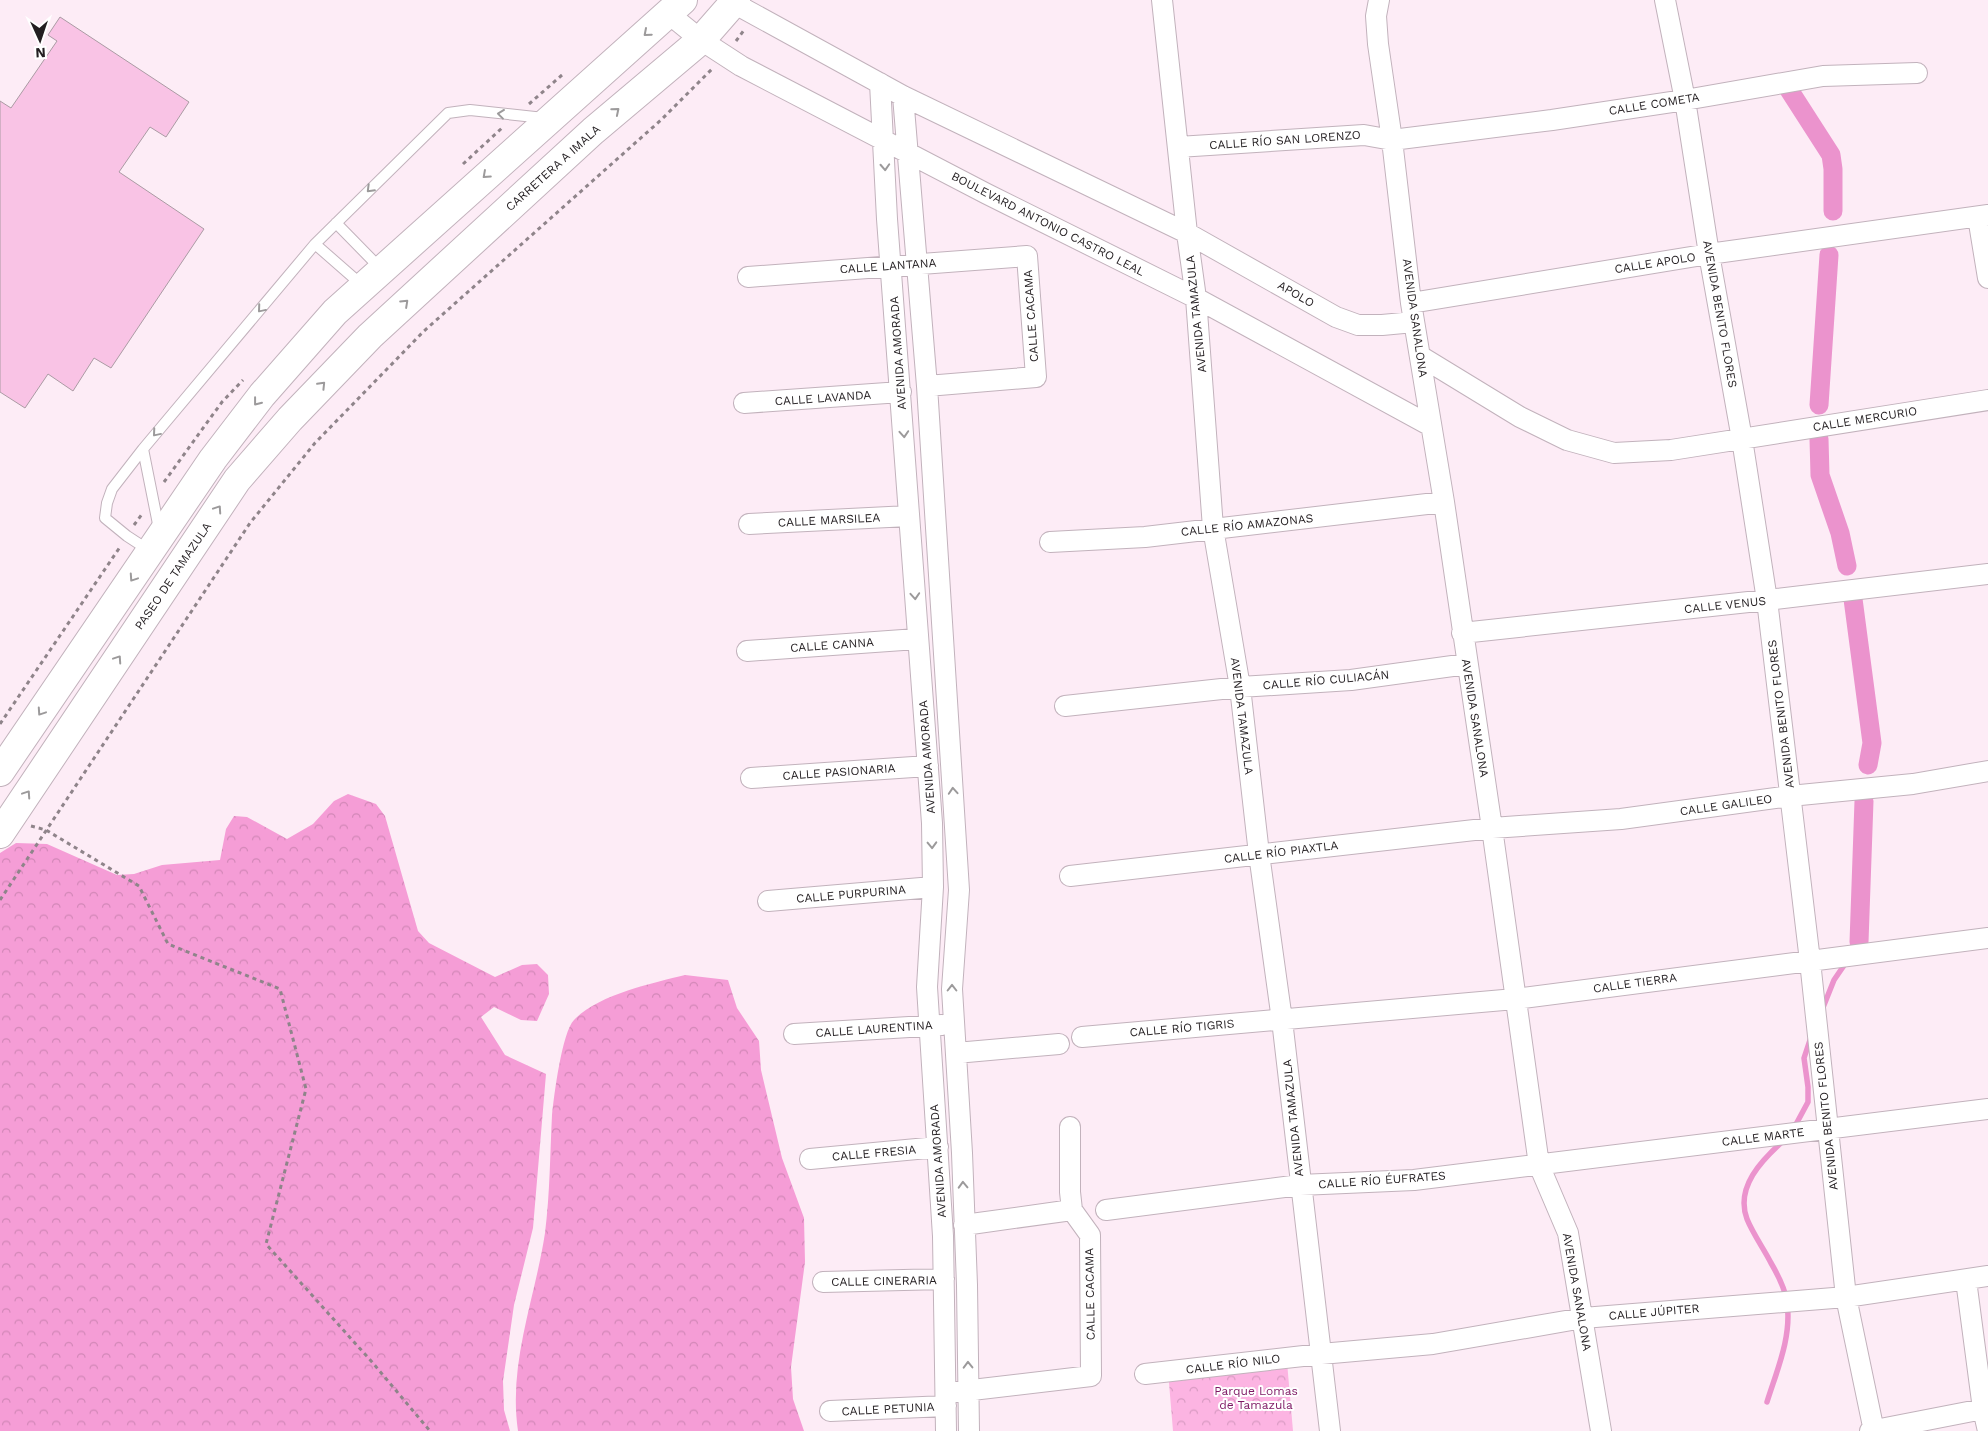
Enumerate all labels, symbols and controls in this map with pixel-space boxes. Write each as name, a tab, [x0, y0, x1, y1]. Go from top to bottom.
north arrow	[15, 15, 65, 65]
one-way arrow	[644, 27, 653, 36]
text: N	[35, 45, 46, 61]
street label: CALLE COMETA	[1608, 90, 1700, 118]
one-way arrow	[610, 109, 619, 117]
one-way arrow	[497, 110, 506, 120]
street label: CARRETERA A IMALA	[503, 122, 603, 214]
street label: CALLE RÍO SAN LORENZO	[1209, 128, 1361, 152]
one-way arrow	[879, 163, 890, 171]
one-way arrow	[482, 169, 491, 178]
street label: BOULEVARD ANTONIO CASTRO LEAL	[949, 169, 1147, 279]
one-way arrow	[367, 183, 376, 192]
street label: AVENIDA BENITO FLORES	[1700, 239, 1740, 389]
street label: CALLE APOLO	[1613, 250, 1697, 276]
street label: AVENIDA TAMAZULA	[1183, 255, 1209, 373]
street label: CALLE LANTANA	[839, 256, 937, 276]
street label: AVENIDA SANALONA	[1400, 258, 1430, 378]
street label: CALLE CACAMA	[1021, 269, 1041, 363]
street label: APOLO	[1275, 278, 1317, 310]
street label: AVENIDA AMORADA	[887, 296, 909, 410]
one-way arrow	[400, 300, 409, 309]
one-way arrow	[259, 303, 267, 312]
one-way arrow	[317, 382, 326, 391]
street label: CALLE LAVANDA	[774, 388, 872, 408]
one-way arrow	[254, 396, 262, 405]
street label: CALLE MERCURIO	[1812, 404, 1918, 434]
one-way arrow	[153, 428, 162, 437]
one-way arrow	[899, 430, 910, 438]
one-way arrow	[212, 505, 221, 515]
street label: CALLE MARSILEA	[778, 510, 881, 530]
street label: CALLE RÍO AMAZONAS	[1180, 511, 1314, 539]
street label: PASEO DE TAMAZULA	[132, 520, 214, 632]
one-way arrow	[130, 572, 139, 581]
one-way arrow	[909, 592, 920, 600]
street label: CALLE VENUS	[1683, 594, 1767, 616]
street label: CALLE CANNA	[790, 635, 874, 655]
street label: AVENIDA BENITO FLORES	[1765, 639, 1797, 789]
one-way arrow	[112, 655, 121, 665]
street label: AVENIDA TAMAZULA	[1228, 657, 1256, 775]
street label: AVENIDA SANALONA	[1459, 658, 1491, 778]
street label: CALLE RÍO CULIACÁN	[1262, 667, 1390, 693]
street label: AVENIDA AMORADA	[916, 700, 938, 814]
one-way arrow	[38, 706, 47, 716]
street label: CALLE PASIONARIA	[782, 761, 896, 783]
one-way arrow	[948, 786, 959, 794]
one-way arrow	[21, 790, 30, 799]
street label: CALLE GALILEO	[1679, 792, 1773, 818]
street label: CALLE RÍO PIAXTLA	[1223, 838, 1339, 866]
one-way arrow	[927, 841, 938, 849]
street label: CALLE PURPURINA	[796, 882, 907, 906]
street label: CALLE TIERRA	[1592, 970, 1678, 996]
one-way arrow	[947, 983, 957, 991]
street label: CALLE RÍO TIGRIS	[1129, 1016, 1235, 1040]
street label: CALLE LAURENTINA	[815, 1018, 933, 1040]
street label: AVENIDA BENITO FLORES	[1811, 1041, 1841, 1191]
street label: AVENIDA TAMAZULA	[1280, 1059, 1306, 1177]
street label: AVENIDA AMORADA	[927, 1104, 949, 1218]
street label: CALLE MARTE	[1721, 1125, 1805, 1149]
street label: CALLE FRESIA	[831, 1142, 917, 1164]
street label: CALLE RÍO ÉUFRATES	[1318, 1169, 1446, 1191]
one-way arrow	[957, 1181, 968, 1189]
street label: AVENIDA SANALONA	[1560, 1232, 1594, 1352]
street label: CALLE CACAMA	[1082, 1248, 1098, 1340]
street label: CALLE CINERARIA	[831, 1273, 937, 1289]
street label: CALLE JÚPITER	[1608, 1301, 1700, 1323]
street label: CALLE RÍO NILO	[1185, 1351, 1281, 1377]
one-way arrow	[963, 1361, 973, 1368]
park label: Parque Lomas de Tamazula	[1214, 1384, 1298, 1412]
street label: CALLE PETUNIA	[841, 1400, 935, 1418]

